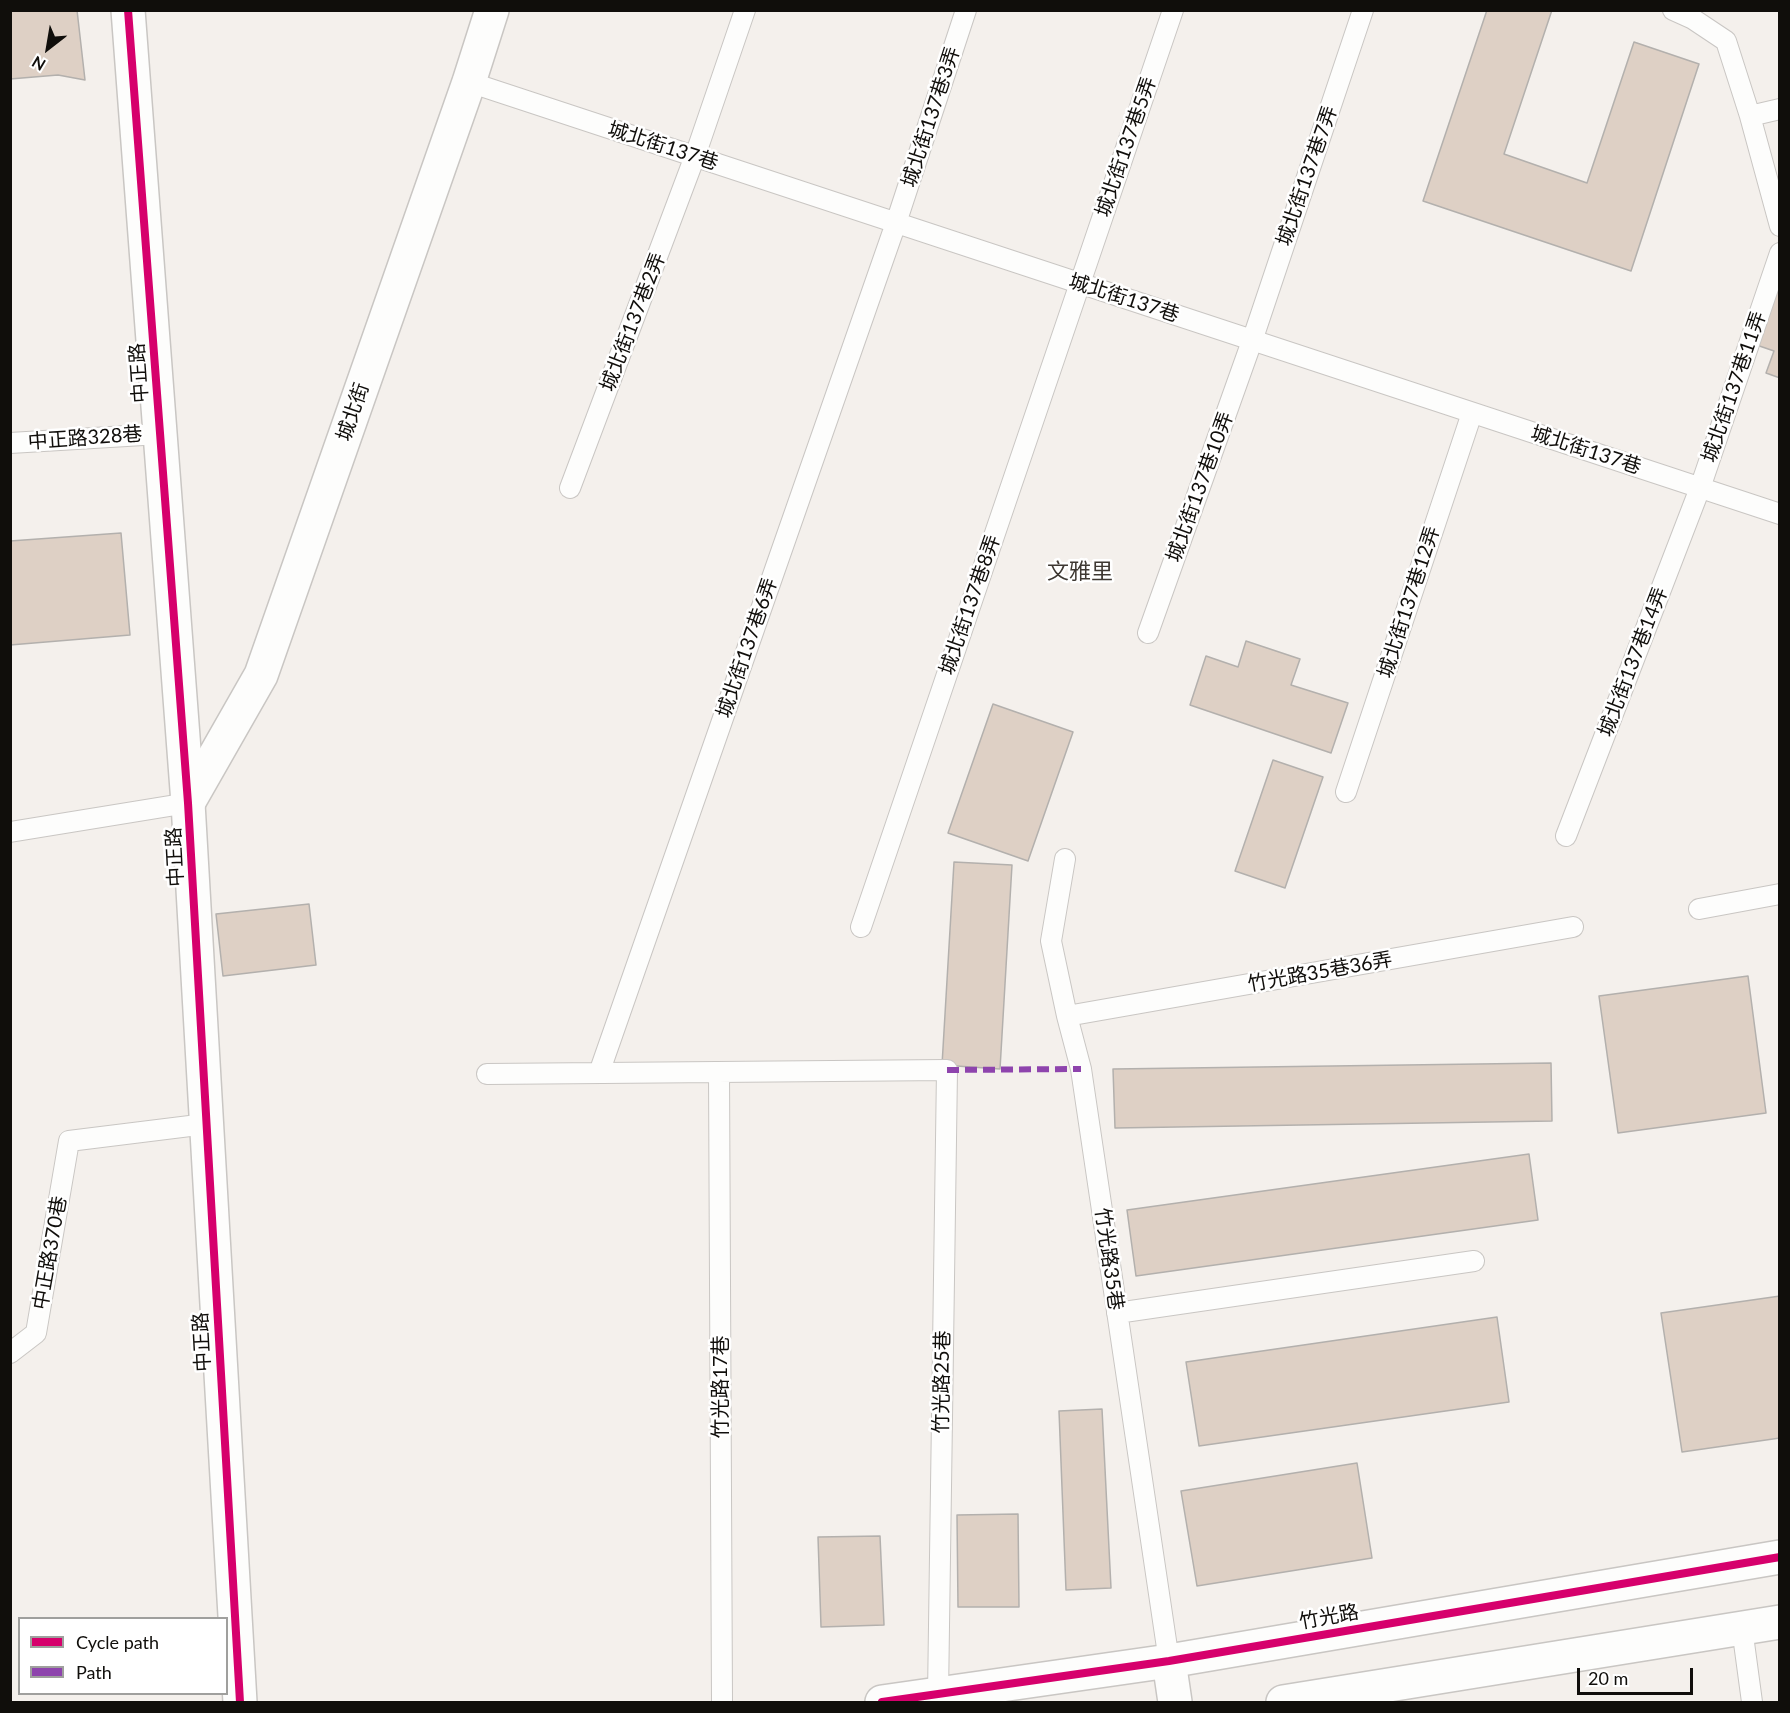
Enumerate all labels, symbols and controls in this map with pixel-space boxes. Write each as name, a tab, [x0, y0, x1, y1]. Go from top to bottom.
north arrow	[18, 18, 78, 78]
street label: 城北街137巷3弄	[897, 44, 965, 190]
text: N	[28, 53, 49, 75]
street label: 城北街137巷5弄	[1091, 74, 1161, 220]
street label: 城北街137巷7弄	[1272, 103, 1342, 249]
street label: 城北街137巷	[605, 117, 721, 175]
street label: 城北街137巷2弄	[596, 249, 670, 395]
street label: 城北街137巷	[1066, 269, 1182, 327]
street label: 城北街137巷11弄	[1697, 308, 1771, 466]
street label: 中正路	[125, 342, 153, 404]
street label: 城北街	[332, 380, 374, 444]
street label: 城北街137巷10弄	[1162, 409, 1238, 565]
street label: 城北街137巷	[1528, 421, 1644, 479]
street label: 中正路328巷	[27, 422, 143, 454]
street label: 城北街137巷12弄	[1373, 523, 1445, 681]
street label: 城北街137巷8弄	[935, 532, 1005, 678]
district label: 文雅里	[1047, 559, 1113, 585]
street label: 城北街137巷6弄	[712, 575, 782, 721]
street label: 城北街137巷14弄	[1593, 584, 1673, 740]
street label: 中正路	[161, 826, 189, 888]
street label: 竹光路35巷36弄	[1246, 947, 1394, 997]
street label: 中正路370巷	[28, 1194, 72, 1312]
street label: 竹光路35巷	[1090, 1206, 1128, 1312]
street label: 中正路	[188, 1311, 216, 1373]
street label: 竹光路25巷	[929, 1330, 955, 1434]
street label: 竹光路17巷	[709, 1335, 733, 1439]
street label: 竹光路	[1297, 1600, 1361, 1634]
legend	[18, 1617, 228, 1695]
text: Cycle path	[76, 1631, 159, 1653]
scale bar	[1580, 1656, 1696, 1694]
text: Path	[76, 1661, 112, 1683]
text: 20 m	[1588, 1667, 1628, 1689]

